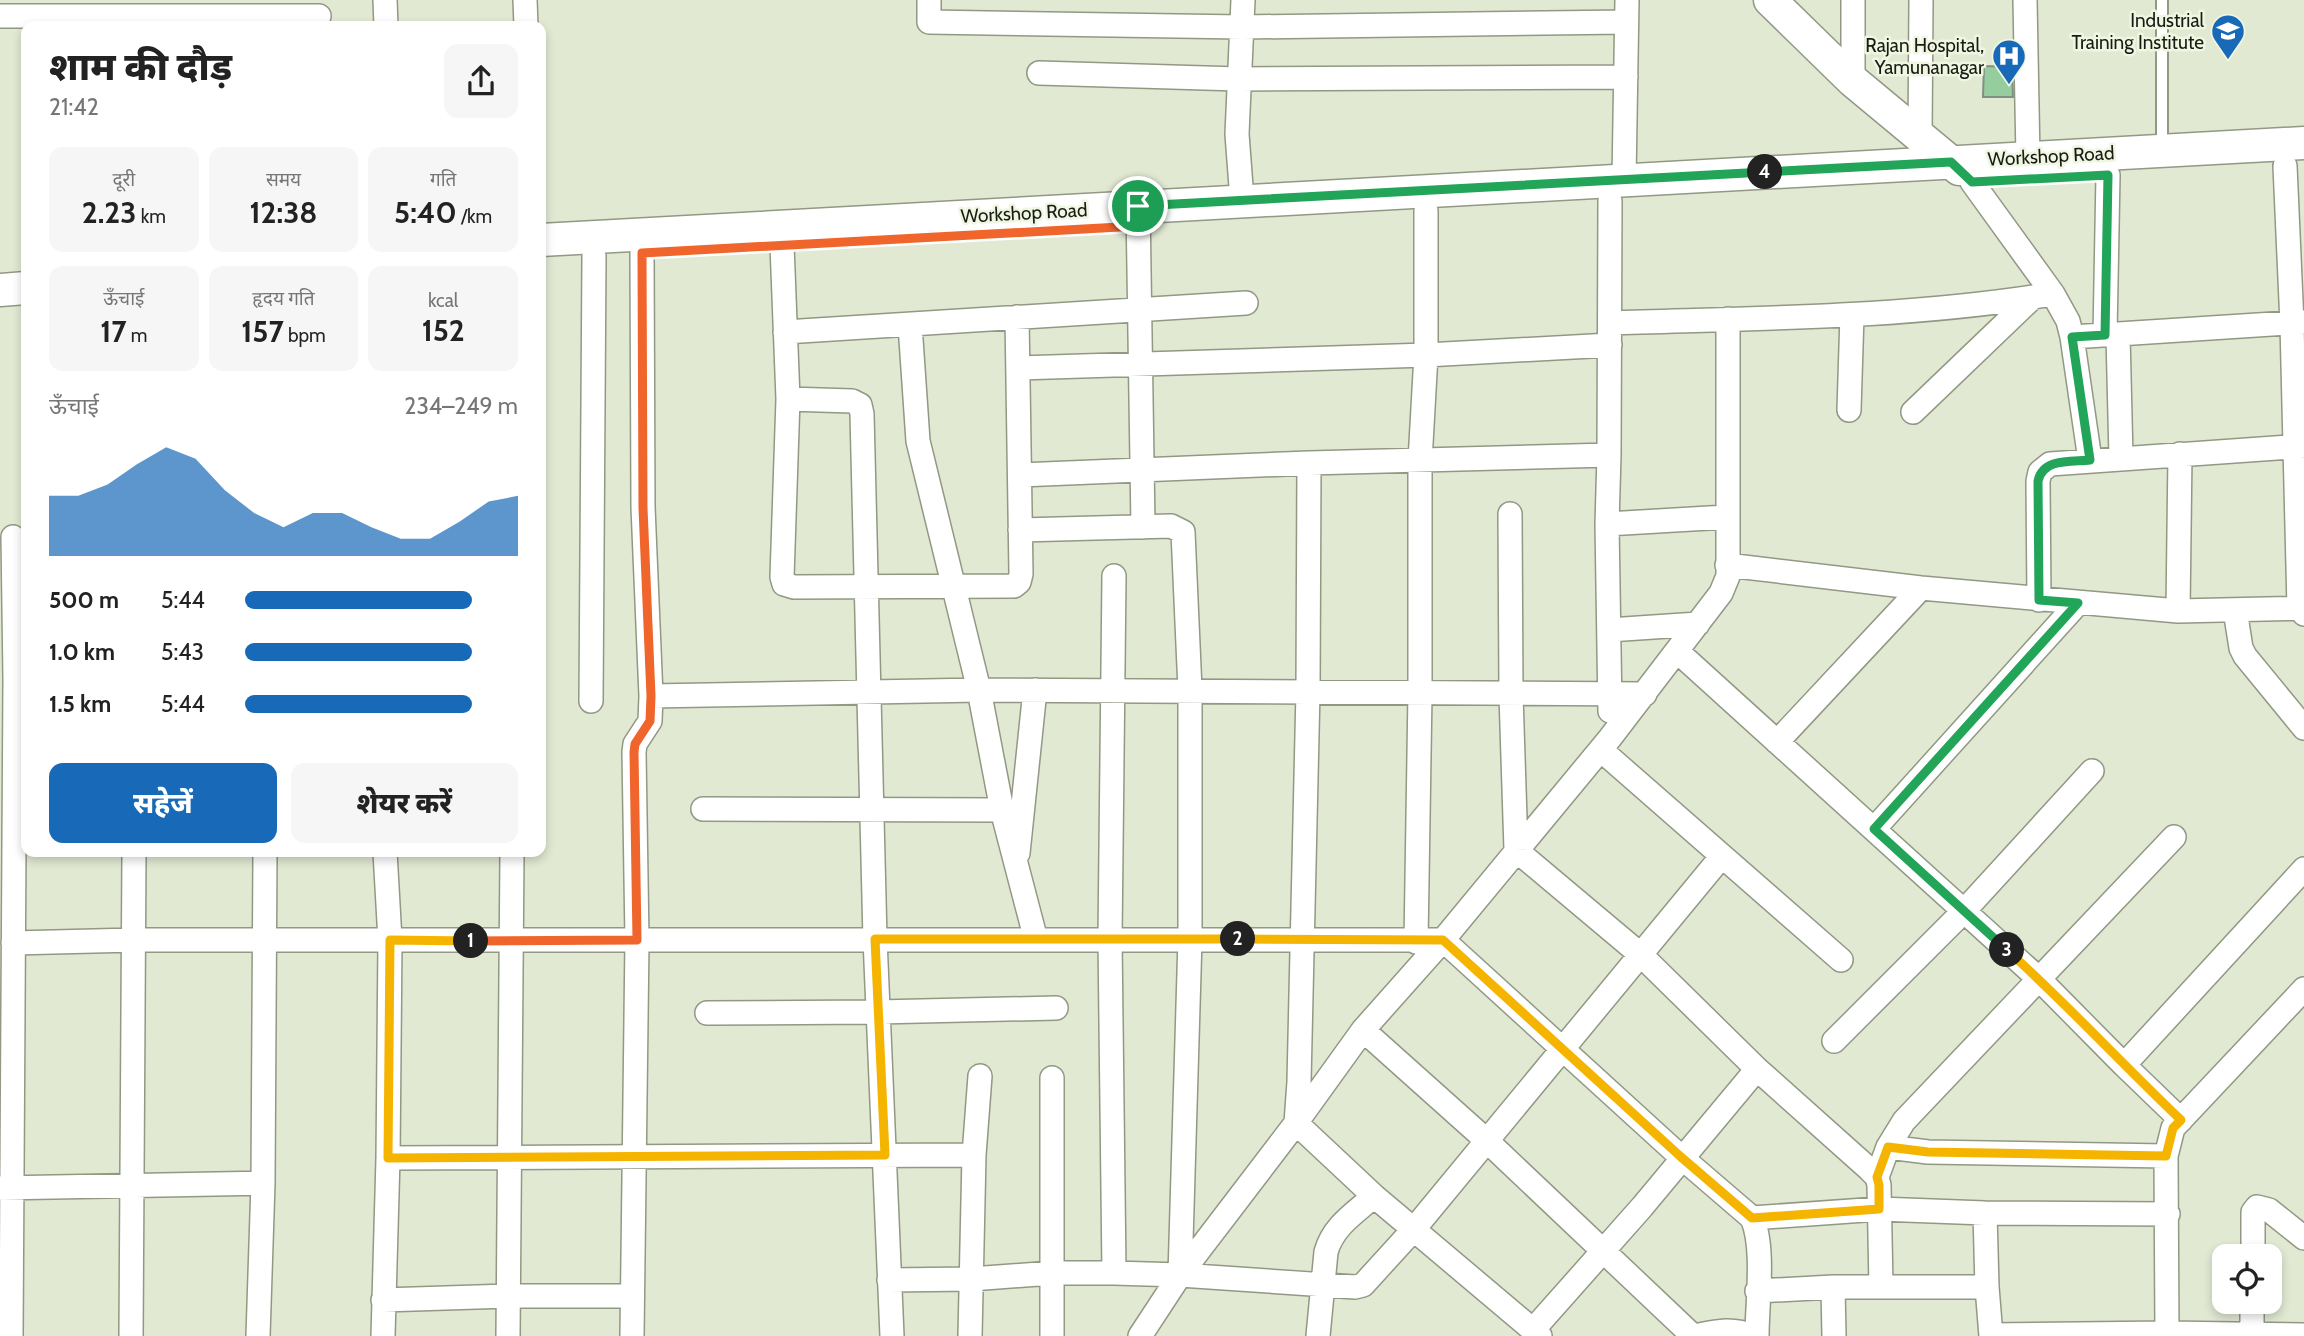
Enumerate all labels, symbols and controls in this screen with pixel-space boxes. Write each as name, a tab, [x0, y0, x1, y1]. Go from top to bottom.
place label: Industrial Training Institute	[2072, 9, 2205, 54]
school or university icon: Industrial Training Institute	[2209, 12, 2247, 61]
place label: Rajan Hospital, Yamunanagar	[1865, 34, 1984, 79]
hospital icon: Rajan Hospital, Yamunanagar	[1990, 37, 2028, 86]
text: शाम की दौड़	[49, 43, 232, 90]
button: share	[444, 44, 518, 118]
text: 21:42	[49, 93, 99, 121]
street label: Workshop Road	[1987, 141, 2115, 171]
pin: 4	[1748, 154, 1782, 190]
text: 4	[1759, 160, 1770, 183]
text: दूरी	[112, 168, 135, 191]
text: समय	[266, 168, 301, 191]
text: गति	[430, 168, 456, 191]
pin	[1108, 176, 1168, 236]
icon: arrive	[1119, 187, 1157, 225]
text: 2.23	[82, 194, 136, 231]
text: 12:38	[250, 194, 317, 231]
text: 5:40	[394, 194, 457, 231]
street label: Workshop Road	[960, 198, 1088, 228]
text: km	[136, 205, 166, 228]
text: /km	[457, 205, 492, 228]
text: ऊँचाई	[103, 287, 144, 310]
text: हृदय गति	[252, 287, 315, 310]
text: kcal	[428, 289, 458, 312]
text: 152	[422, 312, 465, 349]
text: 17	[100, 313, 127, 350]
text: 157	[241, 313, 284, 350]
text: m	[127, 324, 147, 347]
text: bpm	[284, 324, 326, 347]
text: ऊँचाई	[49, 392, 99, 420]
text: 234–249 m	[404, 392, 518, 420]
text: 500 m	[49, 586, 119, 614]
text: 5:44	[161, 586, 205, 614]
text: 1.0 km	[49, 638, 115, 666]
text: 5:43	[161, 638, 204, 666]
text: 1.5 km	[49, 690, 111, 718]
text: 5:44	[161, 690, 205, 718]
button: सहेजें	[49, 763, 277, 843]
button: शेयर करें	[291, 763, 518, 843]
pin: 2	[1220, 922, 1256, 956]
pin: 1	[454, 923, 489, 958]
text: 2	[1232, 927, 1243, 950]
text: 1	[467, 929, 474, 952]
pin: 3	[1990, 932, 2024, 968]
text: 3	[2001, 938, 2012, 961]
map controls	[2212, 1244, 2282, 1314]
button: locate	[2212, 1244, 2282, 1314]

